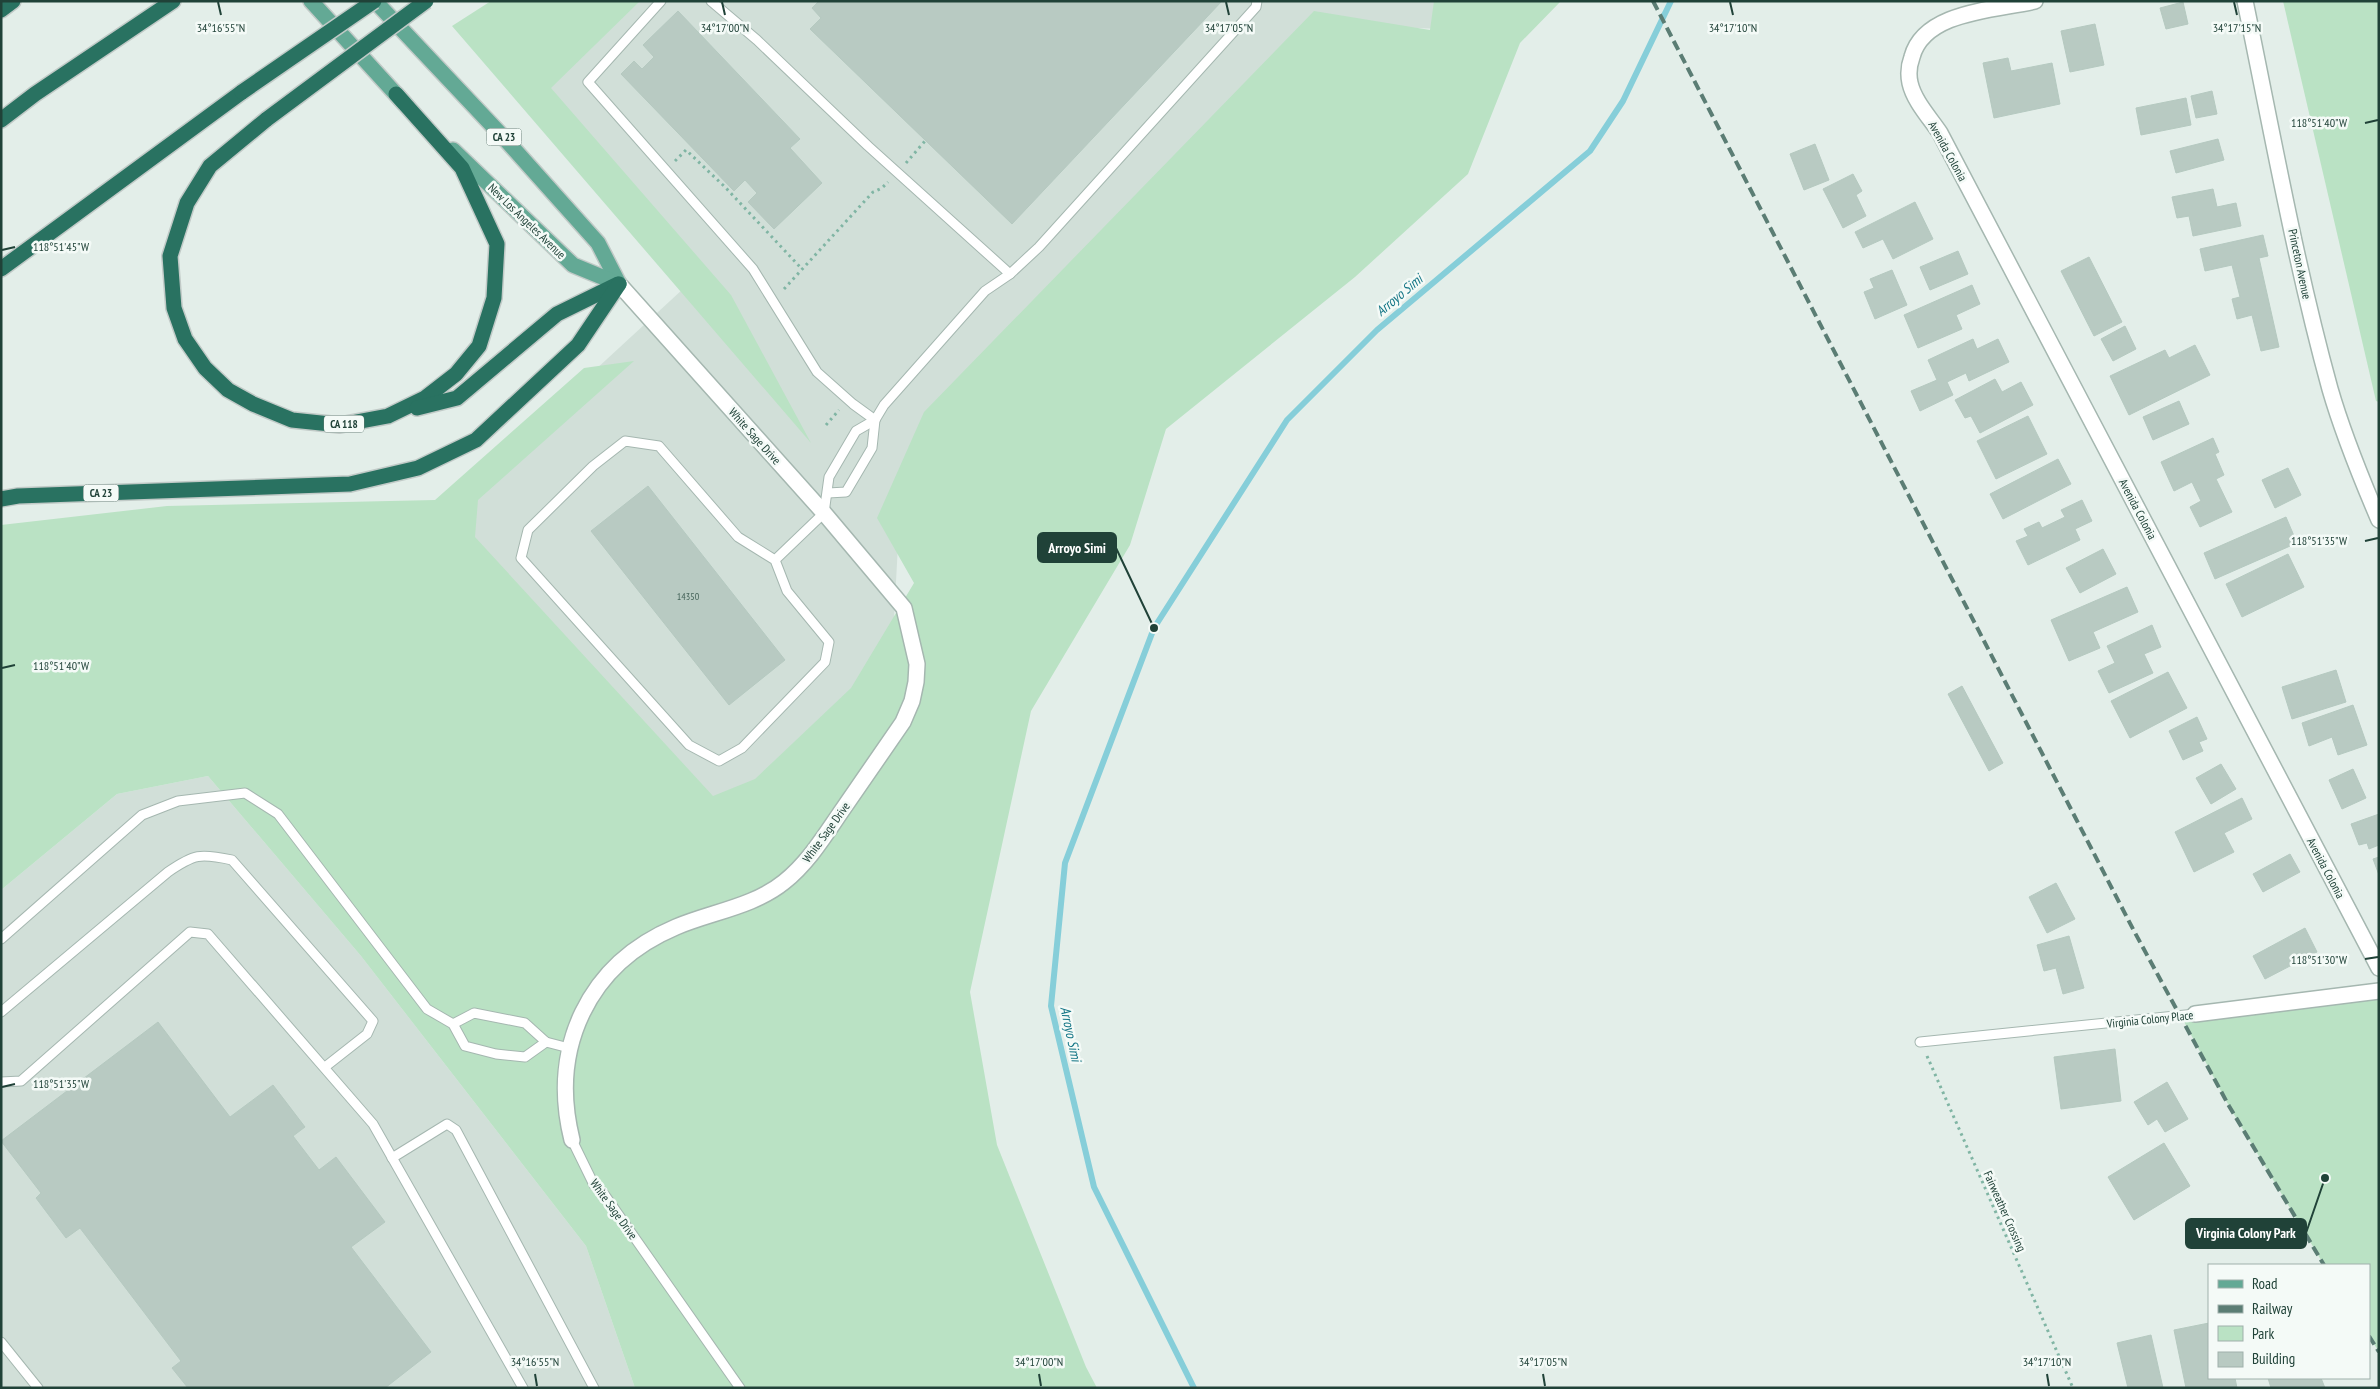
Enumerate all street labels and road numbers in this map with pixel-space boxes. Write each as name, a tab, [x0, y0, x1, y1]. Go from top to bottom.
street label: Avenida Colonia	[1925, 118, 1971, 184]
road number: CA 23	[486, 128, 522, 146]
street label: New Los Angeles Avenue	[485, 180, 569, 262]
street label: Princeton Avenue	[2285, 227, 2315, 301]
street label: White Sage Drive	[726, 405, 784, 467]
road number: CA 118	[324, 416, 364, 432]
street label: Avenida Colonia	[2116, 476, 2160, 542]
road number: CA 23	[84, 484, 118, 502]
street label: White Sage Drive	[799, 799, 853, 865]
street label: Avenida Colonia	[2304, 835, 2348, 901]
street label: Virginia Colony Place	[2105, 1007, 2194, 1031]
street label: Fairweather Crossing	[1981, 1168, 2029, 1254]
street label: White Sage Drive	[587, 1176, 641, 1242]

